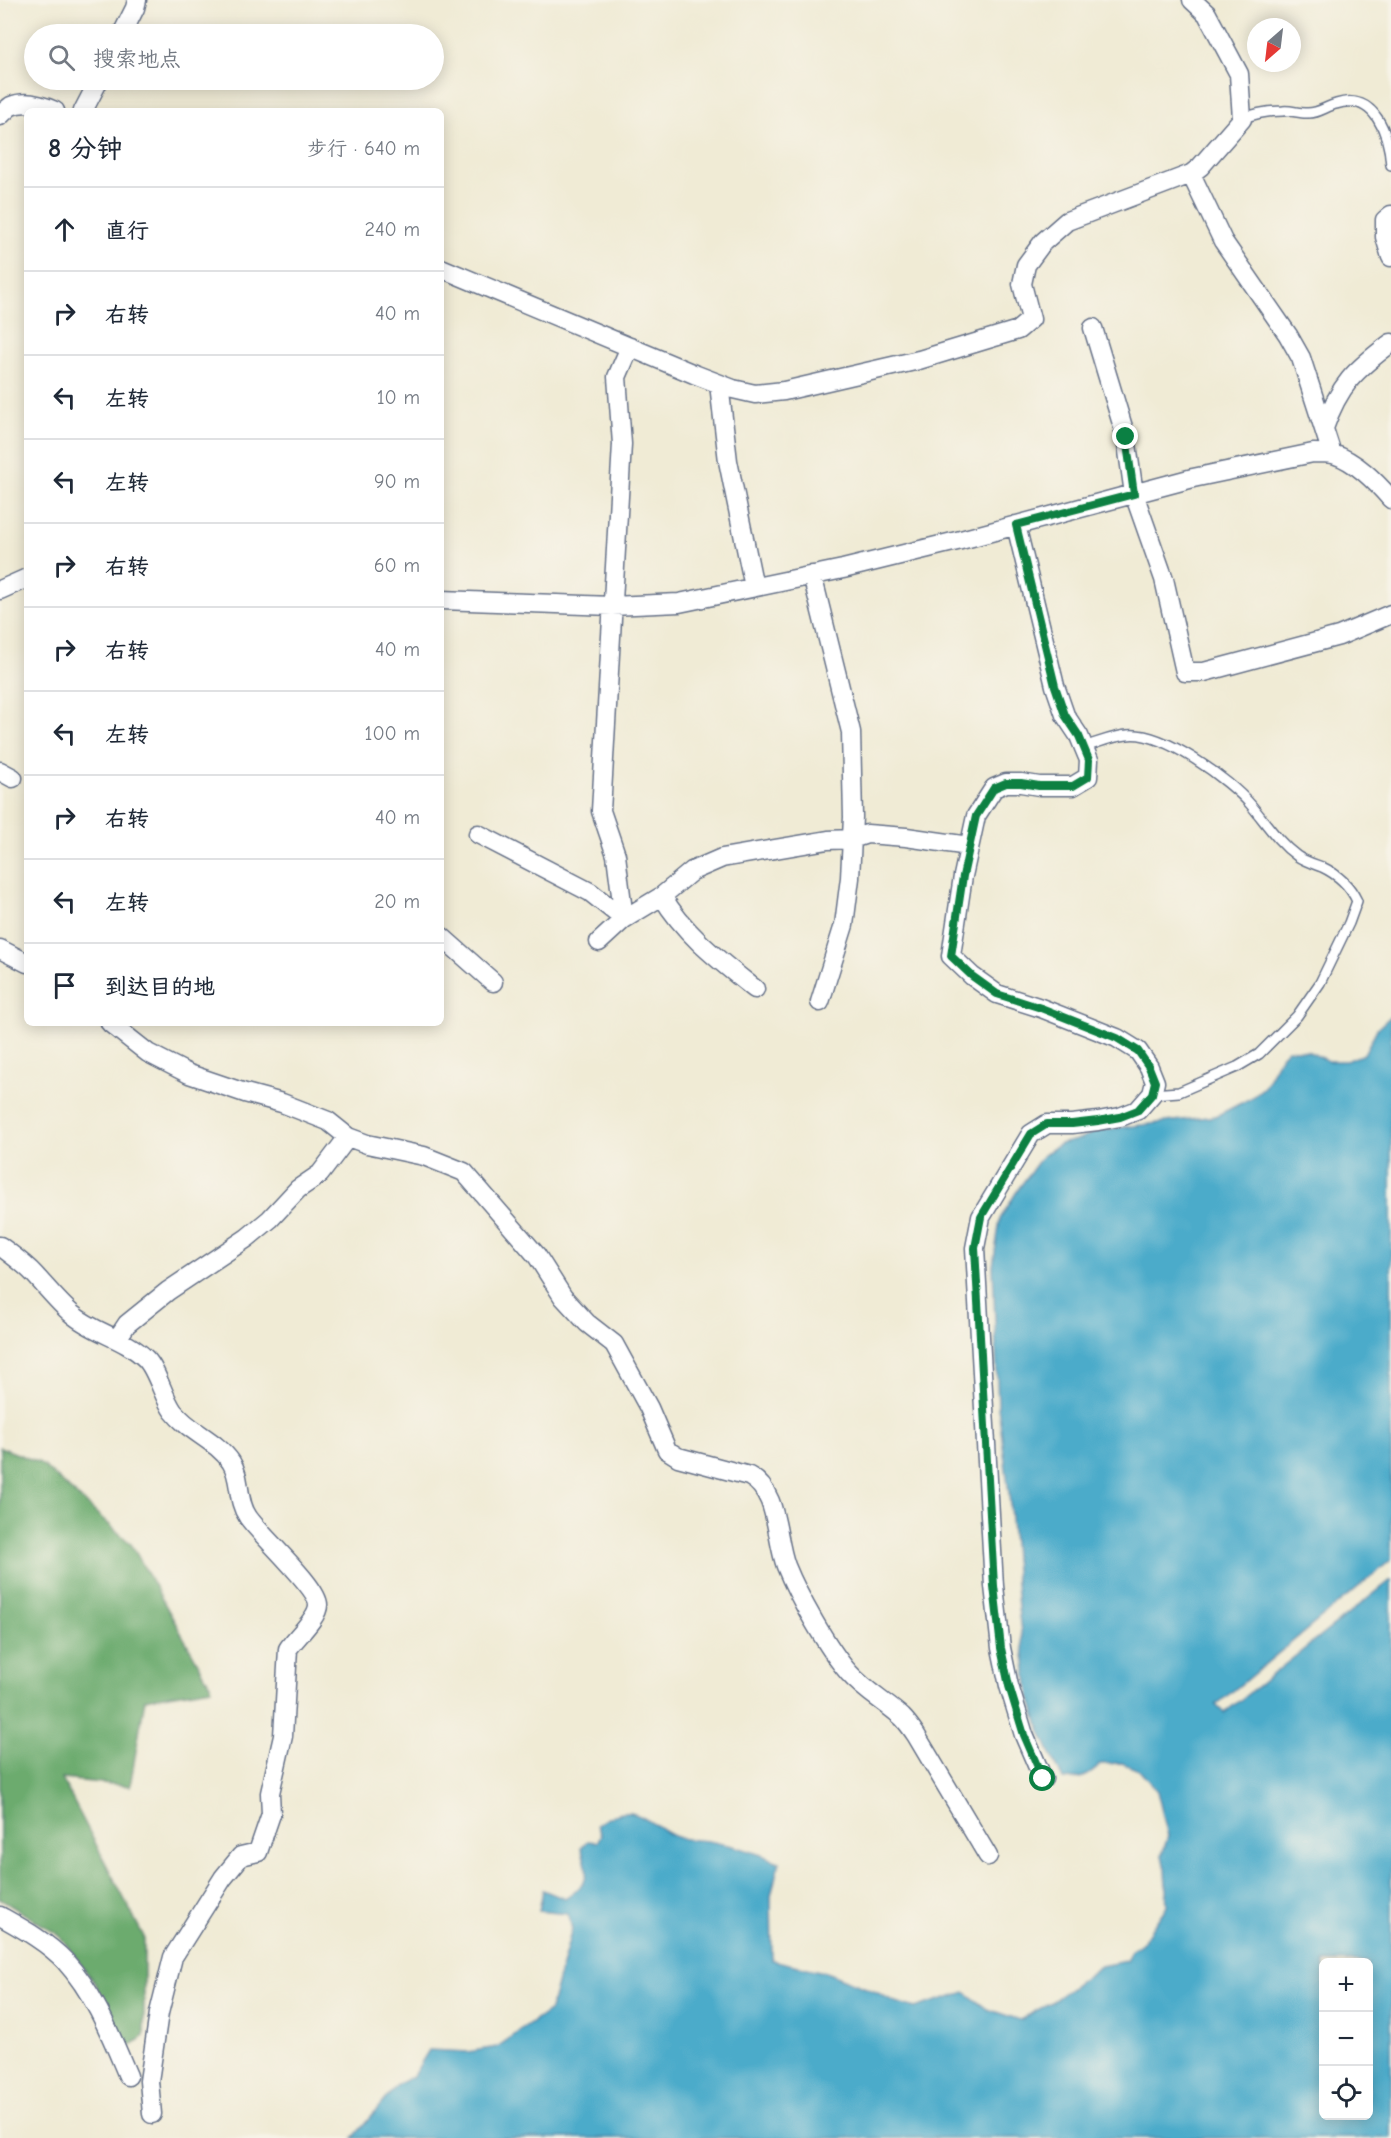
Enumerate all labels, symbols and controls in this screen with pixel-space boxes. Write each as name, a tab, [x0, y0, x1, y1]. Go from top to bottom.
north arrow	[1247, 18, 1301, 72]
search box	[24, 24, 444, 90]
icon: search	[45, 41, 78, 74]
text: 搜索地点	[93, 46, 181, 72]
text: 8 分钟	[48, 134, 123, 164]
text: 步行 · 640 m	[307, 137, 420, 160]
icon: ahead	[48, 213, 81, 246]
text: 直行	[105, 218, 149, 244]
text: 240 m	[365, 218, 420, 241]
icon: right	[48, 297, 81, 330]
text: 右转	[105, 302, 149, 328]
text: 40 m	[375, 302, 420, 325]
icon: left	[48, 381, 81, 414]
text: 左转	[105, 386, 149, 412]
text: 10 m	[377, 386, 420, 409]
route end	[1112, 423, 1138, 449]
icon: left	[48, 465, 81, 498]
text: 左转	[105, 470, 149, 496]
text: 90 m	[374, 470, 420, 493]
icon: right	[48, 549, 81, 582]
text: 右转	[105, 554, 149, 580]
text: 60 m	[374, 554, 420, 577]
icon: right	[48, 633, 81, 666]
text: 右转	[105, 638, 149, 664]
text: 40 m	[375, 638, 420, 661]
icon: left	[48, 717, 81, 750]
text: 左转	[105, 722, 149, 748]
text: 100 m	[365, 722, 420, 745]
icon: right	[48, 801, 81, 834]
text: 右转	[105, 806, 149, 832]
text: 40 m	[375, 806, 420, 829]
icon: left	[48, 885, 81, 918]
text: 左转	[105, 890, 149, 916]
text: 20 m	[374, 890, 420, 913]
icon: arrive	[48, 969, 81, 1002]
text: 到达目的地	[105, 974, 215, 1000]
route start	[1029, 1765, 1055, 1791]
map controls	[1319, 1958, 1373, 2120]
button: +	[1319, 1958, 1373, 2012]
button: −	[1319, 2012, 1373, 2066]
button: locate	[1319, 2066, 1373, 2120]

